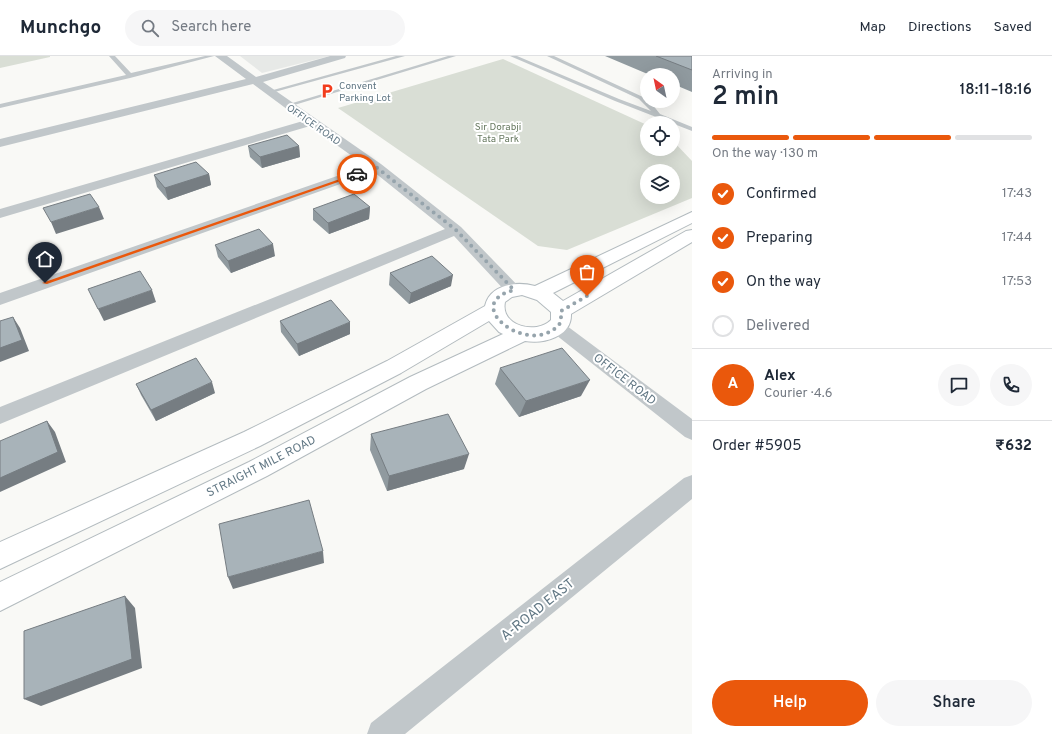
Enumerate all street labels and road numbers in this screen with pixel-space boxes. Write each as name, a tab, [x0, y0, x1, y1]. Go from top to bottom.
street label: OFFICE ROAD	[284, 102, 343, 149]
street label: OFFICE ROAD	[590, 350, 659, 409]
street label: STRAIGHT MILE ROAD	[204, 432, 319, 501]
street label: A-ROAD EAST	[498, 575, 578, 645]

